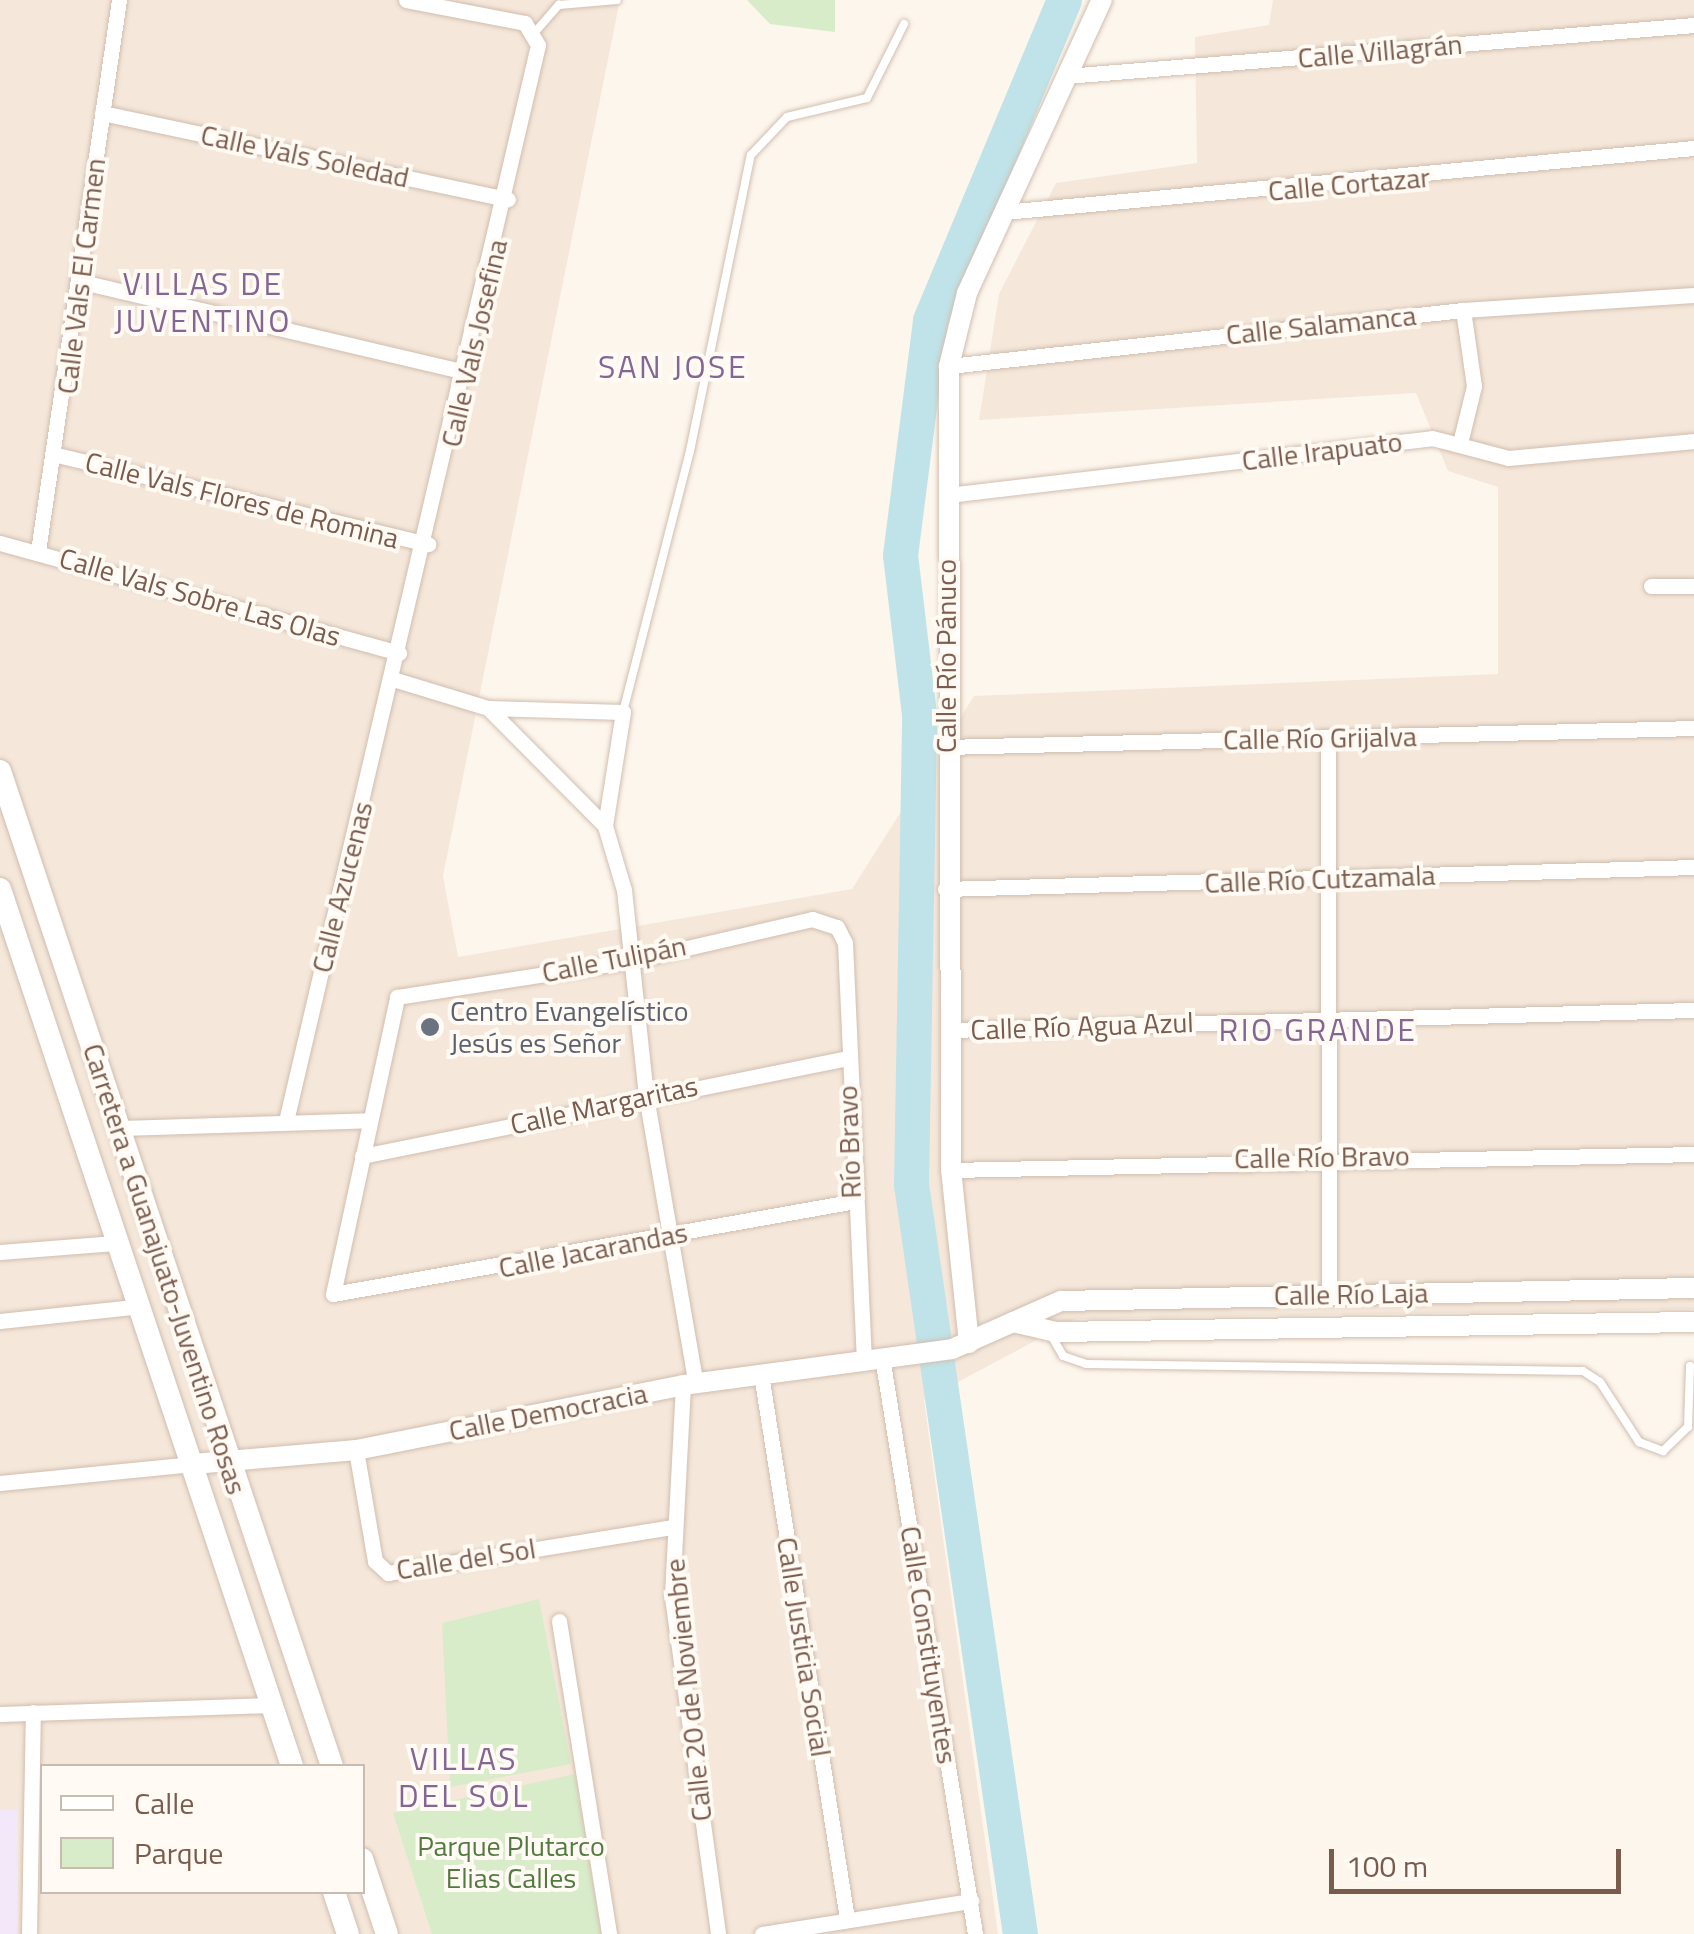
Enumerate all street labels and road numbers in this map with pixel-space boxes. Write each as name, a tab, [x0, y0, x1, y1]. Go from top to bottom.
street label: Calle Villagrán	[1296, 27, 1464, 75]
street label: Calle Vals Soledad	[198, 118, 412, 194]
street label: Calle Vals El Carmen	[50, 156, 112, 396]
street label: Calle Cortazar	[1267, 160, 1431, 208]
street label: Calle Vals Josefina	[434, 236, 514, 450]
street label: Calle Salamanca	[1224, 298, 1418, 352]
street label: Calle Irapuato	[1240, 424, 1404, 478]
street label: Calle Vals Flores de Romina	[82, 445, 402, 555]
street label: Calle Vals Sobre Las Olas	[56, 541, 344, 653]
street label: Calle Río Pánuco	[929, 559, 963, 753]
street label: Calle Río Grijalva	[1223, 720, 1417, 756]
street label: Calle Azucenas	[305, 798, 379, 976]
street label: Calle Río Cutzamala	[1204, 858, 1436, 900]
street label: Calle Tulipán	[539, 929, 689, 989]
street label: Calle Río Agua Azul	[970, 1005, 1194, 1047]
street label: Carretera a Guanajuato-Juventino Rosas	[76, 1039, 254, 1499]
street label: Calle Margaritas	[507, 1069, 701, 1141]
street label: Río Bravo	[830, 1085, 868, 1199]
street label: Calle Río Bravo	[1234, 1139, 1410, 1175]
street label: Calle Jacarandas	[496, 1215, 690, 1285]
street label: Calle Río Laja	[1274, 1276, 1428, 1312]
street label: Calle Democracia	[446, 1376, 650, 1448]
street label: Calle Constituyentes	[894, 1524, 964, 1766]
street label: Calle del Sol	[394, 1531, 538, 1587]
street label: Calle Justicia Social	[770, 1535, 838, 1759]
street label: Calle 20 de Noviembre	[658, 1557, 718, 1823]

